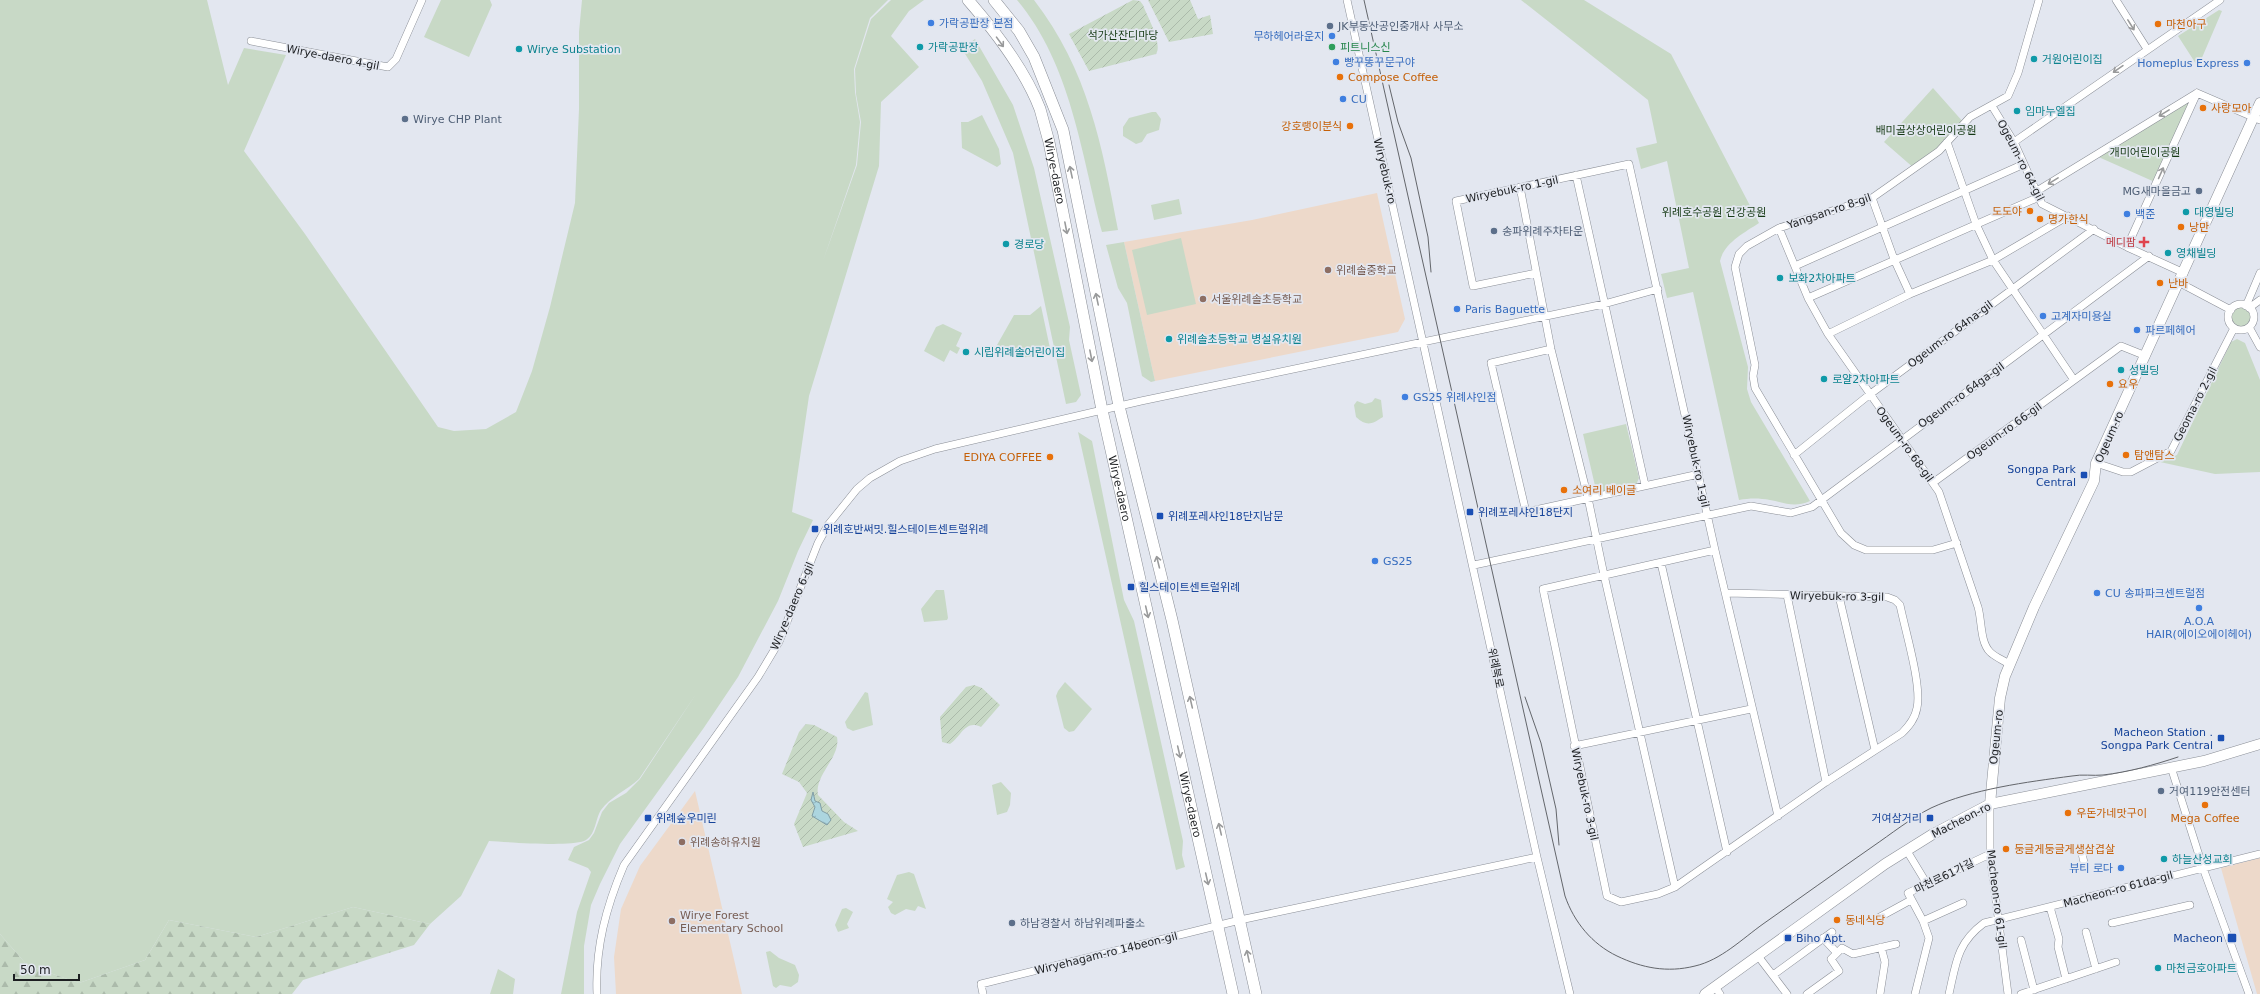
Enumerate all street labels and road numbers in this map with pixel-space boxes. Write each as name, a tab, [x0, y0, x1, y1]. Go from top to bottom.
street label: Wirye-daero 4-gil	[285, 42, 381, 73]
street label: Ogeum-ro 64-gil	[1994, 117, 2047, 203]
street label: Wirye-daero	[1041, 137, 1067, 205]
street label: Wiryebuk-ro	[1371, 137, 1398, 205]
street label: Wiryebuk-ro 1-gil	[1465, 173, 1560, 206]
street label: Yangsan-ro 8-gil	[1785, 191, 1873, 232]
street label: Ogeum-ro 64na-gil	[1905, 298, 1995, 371]
street label: Ogeum-ro 64ga-gil	[1916, 360, 2007, 431]
street label: Geoma-ro 2-gil	[2171, 365, 2220, 444]
street label: Ogeum-ro 66-gil	[1964, 400, 2044, 463]
street label: Ogeum-ro 68-gil	[1873, 404, 1936, 484]
street label: Ogeum-ro	[2092, 409, 2127, 465]
street label: Wiryebuk-ro 1-gil	[1679, 414, 1712, 509]
street label: Wirye-daero	[1105, 454, 1133, 523]
street label: Wirye-daero 6-gil	[768, 560, 817, 652]
street label: Wiryebuk-ro 3-gil	[1790, 589, 1884, 604]
street label: 위례북로	[1485, 647, 1506, 689]
street label: Ogeum-ro	[1987, 709, 2006, 765]
street label: Wiryebuk-ro 3-gil	[1568, 747, 1601, 842]
street label: Wirye-daero	[1176, 771, 1204, 839]
street label: Macheon-ro	[1929, 800, 1993, 841]
street label: Macheon-ro 61-gil	[1984, 849, 2009, 949]
street label: 마천로61가길	[1912, 856, 1976, 896]
street label: Macheon-ro 61da-gil	[2062, 869, 2174, 910]
street label: Wiryehagam-ro 14beon-gil	[1033, 929, 1179, 978]

